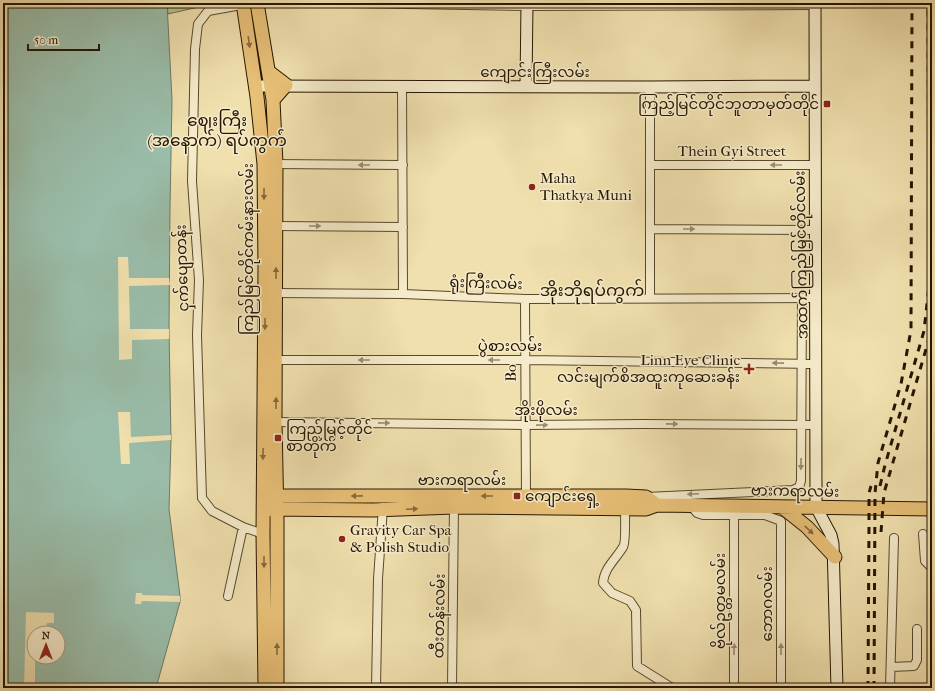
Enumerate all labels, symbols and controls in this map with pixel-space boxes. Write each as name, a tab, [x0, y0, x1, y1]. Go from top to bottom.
scale bar	[28, 26, 99, 52]
text: 50 m	[34, 33, 58, 47]
one-way arrow	[246, 35, 252, 48]
street label: ကျောင်းကြီးလမ်း	[480, 62, 590, 84]
place label: ကြည့်မြင်တိုင်ဘူတာမှတ်တိုင်	[638, 94, 819, 116]
marker: ကြည့်မြင်တိုင်ဘူတာမှတ်တိုင်	[822, 99, 832, 109]
district label: ဈေးကြီး (အနောက်) ရပ်ကွက်	[147, 109, 287, 154]
street label: Thein Gyi Street	[678, 142, 787, 160]
one-way arrow	[357, 162, 370, 168]
one-way arrow	[769, 162, 782, 168]
street label: ကြည်မြင်တိုင်ကမ်းနားလမ်း	[238, 163, 260, 335]
place label: Maha Thatkya Muni	[540, 169, 633, 204]
street label: အထက်ကြည်မြင်တိုင်လမ်း	[790, 170, 814, 340]
marker: Maha Thatkya Muni	[527, 182, 537, 192]
one-way arrow	[261, 188, 267, 201]
one-way arrow	[309, 223, 322, 229]
street label: ငှက်ပျောတန်း	[170, 224, 196, 312]
one-way arrow	[683, 226, 696, 232]
one-way arrow	[273, 266, 279, 279]
street label: ရုံးကြီးလမ်း	[449, 272, 523, 296]
district label: အိုးဘိုရပ်ကွက်	[540, 279, 644, 305]
one-way arrow	[262, 318, 268, 331]
street label: ပွဲစားလမ်း	[478, 336, 542, 357]
place label: Linn Eye Clinic လင်းမျက်စိအထူးကုဆေးခန်း	[557, 351, 740, 389]
one-way arrow	[357, 357, 370, 363]
one-way arrow	[487, 357, 500, 363]
one-way arrow	[771, 360, 784, 366]
marker: Linn Eye Clinic လင်းမျက်စိအထူးကုဆေးခန်း	[743, 363, 755, 375]
street label: Bo	[502, 364, 520, 382]
one-way arrow	[273, 396, 279, 409]
street label: အိုးဖိုလမ်း	[514, 400, 578, 422]
place label: ကြည့်မြင့်တိုင် စာတိုက်	[286, 419, 373, 458]
one-way arrow	[378, 420, 391, 426]
one-way arrow	[666, 421, 679, 427]
one-way arrow	[536, 422, 549, 428]
marker: ကြည့်မြင့်တိုင် စာတိုက်	[273, 433, 283, 443]
one-way arrow	[260, 448, 267, 460]
one-way arrow	[798, 458, 804, 471]
street label: ဗားကရာလမ်း	[418, 470, 506, 492]
street label: ဗားကရာလမ်း	[751, 480, 839, 504]
place label: ကျောင်းရှေ့	[525, 486, 599, 508]
marker: ကျောင်းရှေ့	[512, 491, 522, 501]
one-way arrow	[686, 491, 699, 497]
one-way arrow	[350, 493, 363, 499]
one-way arrow	[480, 493, 493, 499]
one-way arrow	[406, 505, 418, 512]
place label: Gravity Car Spa & Polish Studio	[350, 521, 453, 556]
one-way arrow	[804, 526, 814, 535]
marker: Gravity Car Spa & Polish Studio	[337, 534, 347, 544]
street label: ဗိုလ်ဥတ္တမလမ်း	[710, 553, 732, 649]
one-way arrow	[260, 556, 267, 568]
street label: ဘောဂလမ်း	[757, 566, 776, 642]
street label: ထီးတန်းလမ်း	[428, 573, 452, 659]
north arrow	[26, 625, 66, 665]
text: N	[42, 629, 51, 642]
one-way arrow	[274, 642, 280, 655]
one-way arrow	[731, 642, 737, 655]
one-way arrow	[778, 642, 784, 655]

